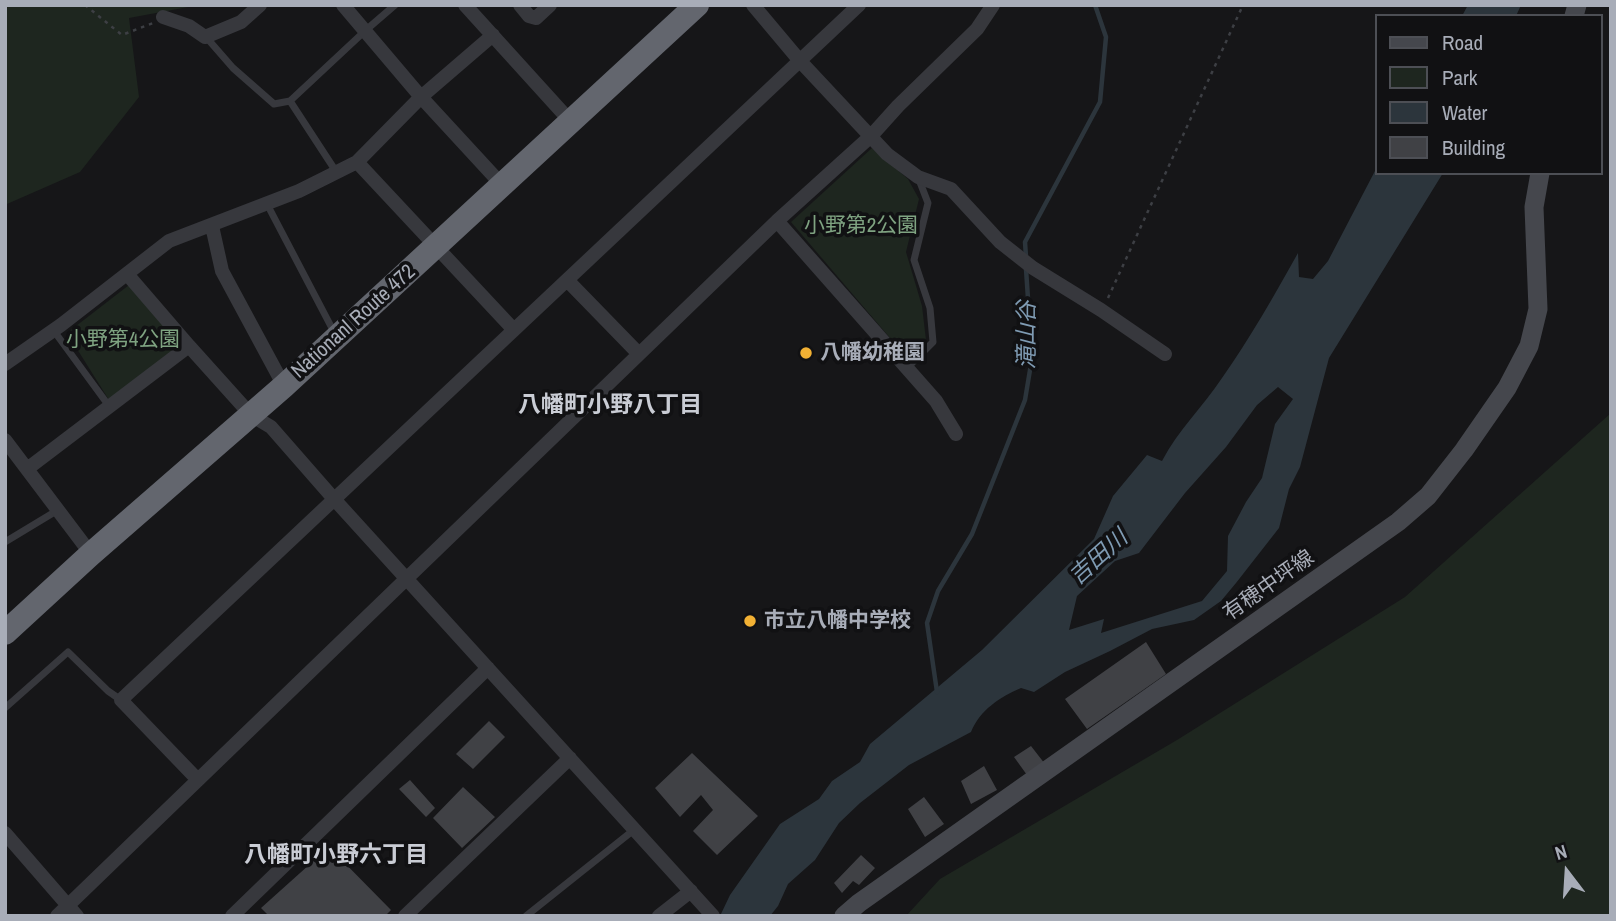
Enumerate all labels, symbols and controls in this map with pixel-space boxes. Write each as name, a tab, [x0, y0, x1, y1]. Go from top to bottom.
legend	[1374, 14, 1602, 175]
text: Road	[1442, 28, 1483, 57]
text: Park	[1442, 63, 1477, 92]
text: Water	[1442, 98, 1487, 127]
text: Building	[1442, 133, 1505, 162]
park label: 小野第2公園	[804, 213, 918, 239]
street label: Nationanl Route 472	[287, 260, 421, 384]
water label: 滝山谷	[1014, 301, 1042, 369]
park label: 小野第4公園	[66, 327, 180, 353]
place label: 八幡幼稚園	[820, 340, 925, 366]
marker: 八幡幼稚園	[798, 345, 814, 361]
district label: 八幡町小野八丁目	[518, 392, 702, 420]
water label: 吉田川	[1064, 525, 1134, 591]
street label: 有穂中坪線	[1219, 546, 1319, 626]
place label: 市立八幡中学校	[764, 608, 911, 634]
marker: 市立八幡中学校	[742, 613, 758, 629]
north arrow	[1532, 837, 1602, 907]
text: N	[1552, 838, 1570, 866]
district label: 八幡町小野六丁目	[244, 842, 428, 870]

